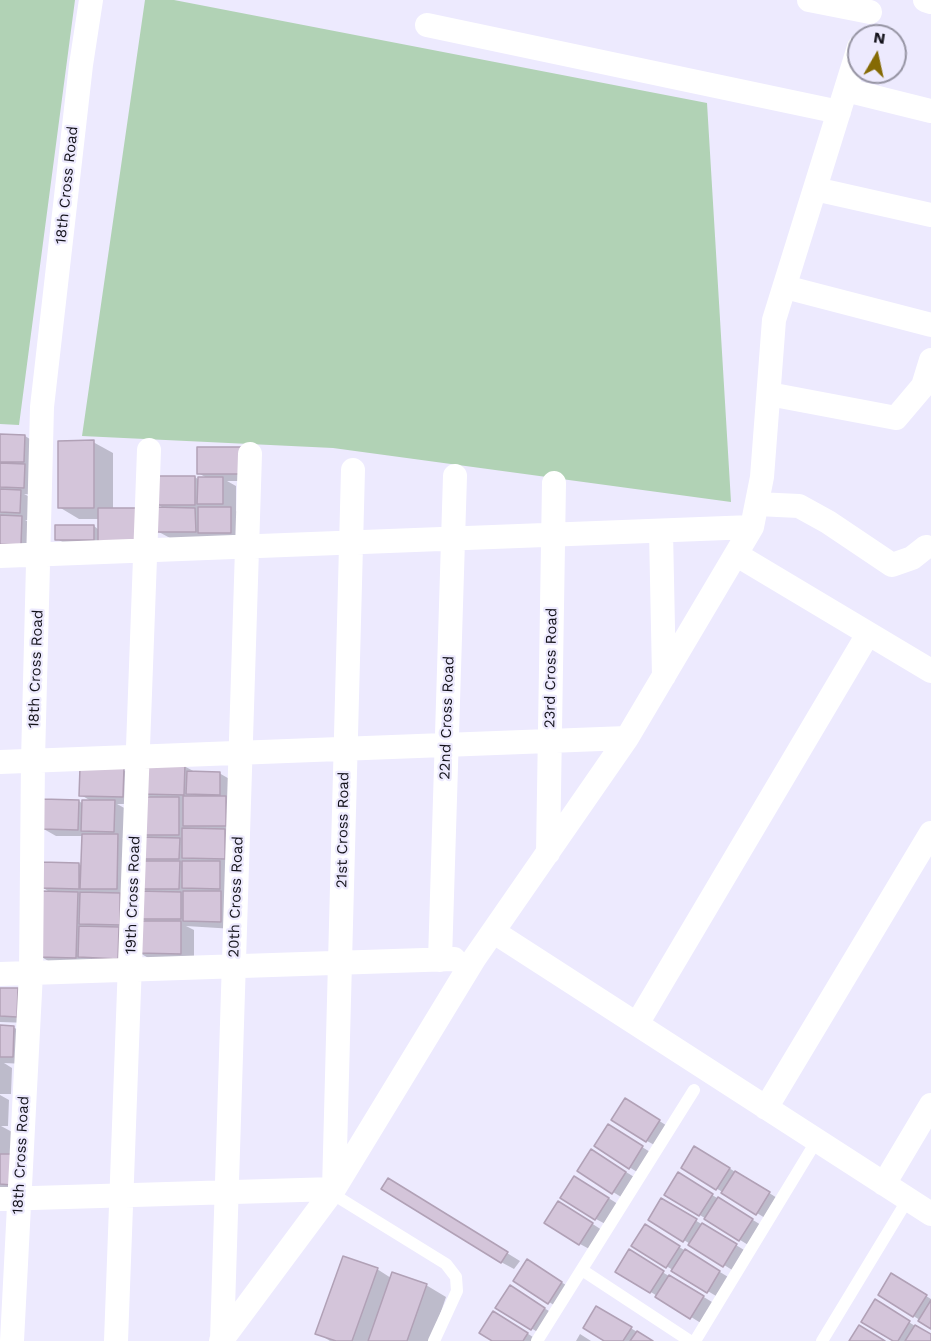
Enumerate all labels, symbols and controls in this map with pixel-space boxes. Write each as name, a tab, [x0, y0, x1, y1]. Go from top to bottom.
north arrow	[847, 24, 907, 84]
text: N	[872, 27, 887, 48]
street label: 18th Cross Road	[52, 125, 82, 245]
street label: 23rd Cross Road	[541, 608, 561, 728]
street label: 18th Cross Road	[25, 609, 47, 729]
street label: 22nd Cross Road	[436, 656, 458, 780]
street label: 21st Cross Road	[333, 772, 353, 888]
street label: 19th Cross Road	[122, 835, 144, 955]
street label: 20th Cross Road	[225, 836, 247, 958]
street label: 18th Cross Road	[9, 1095, 33, 1215]

